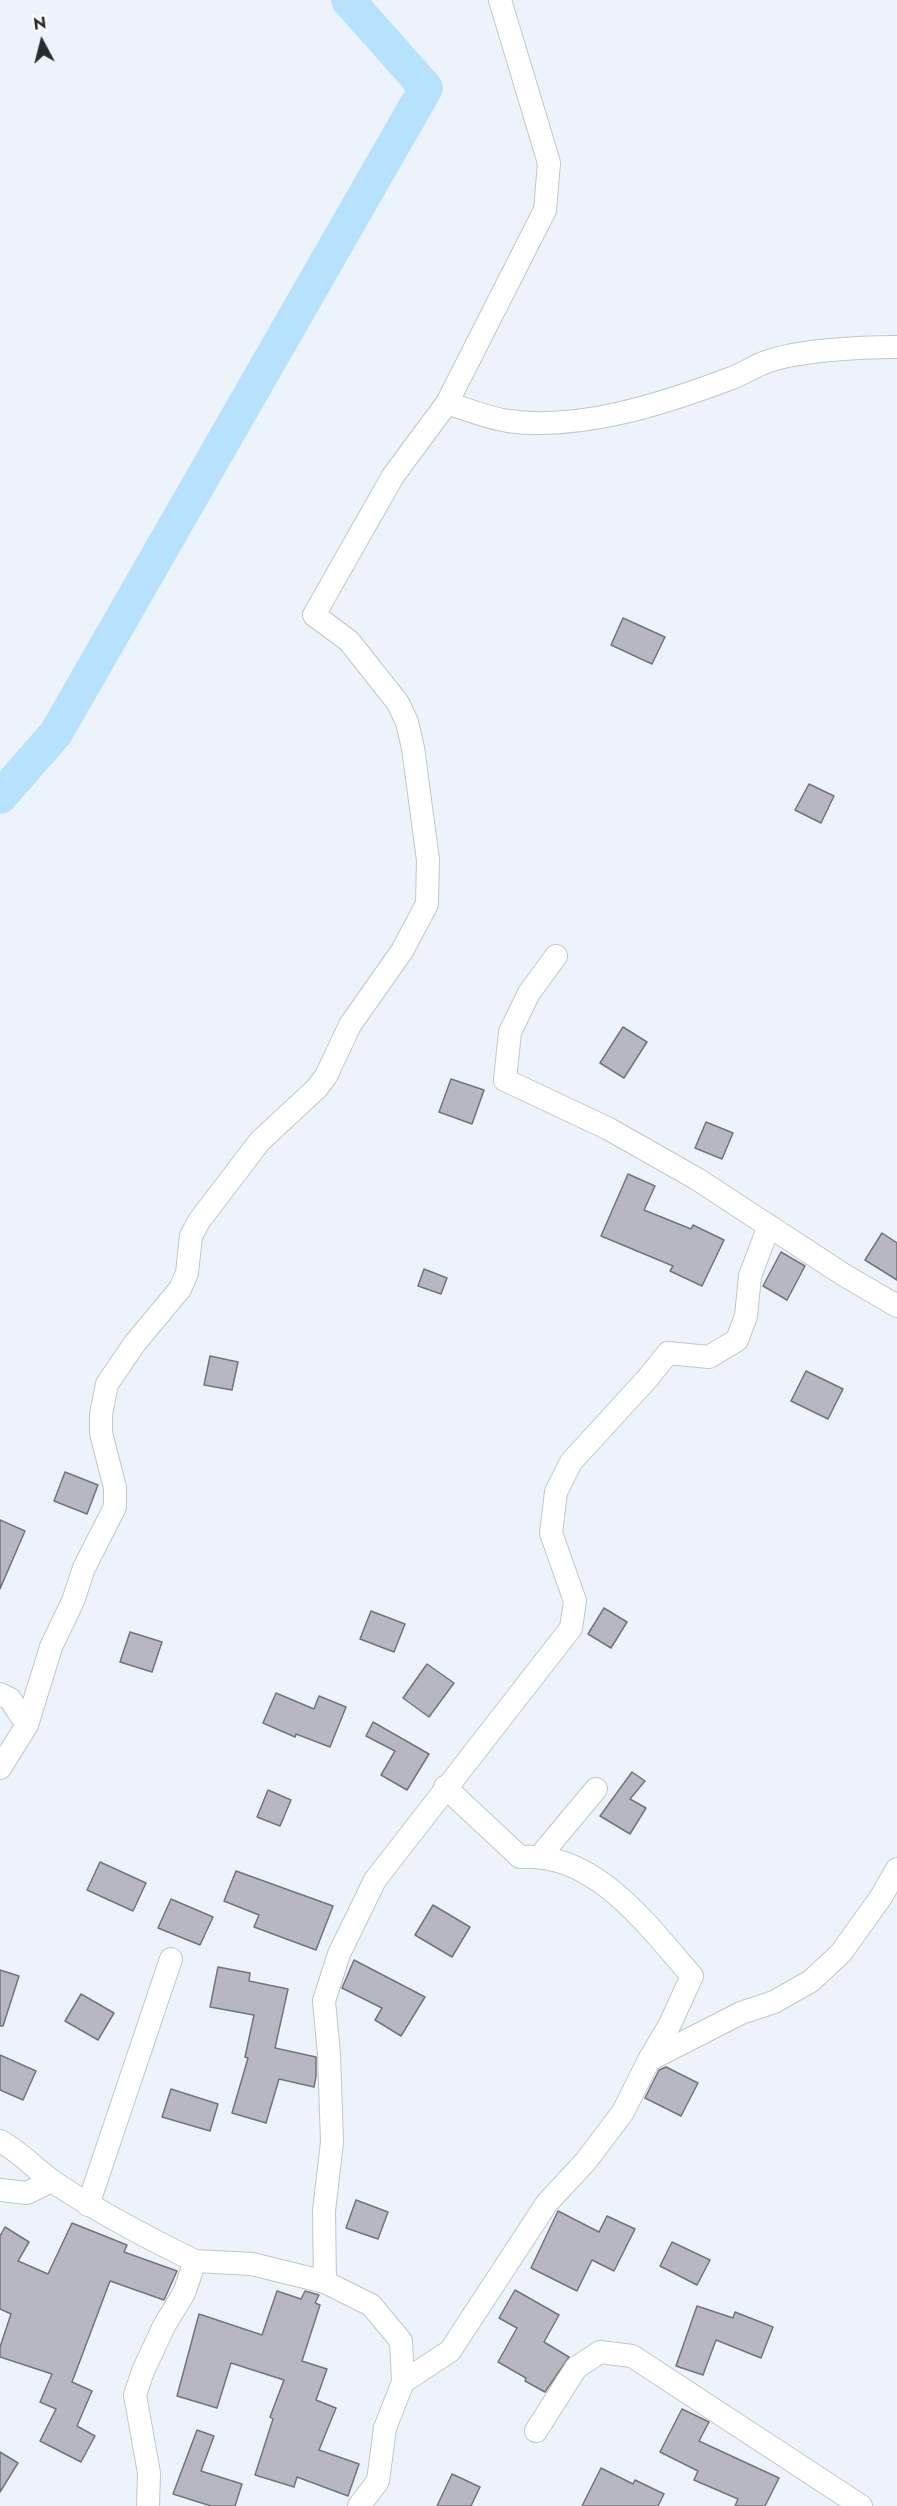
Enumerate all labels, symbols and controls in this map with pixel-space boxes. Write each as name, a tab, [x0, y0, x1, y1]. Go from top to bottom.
text: N	[32, 11, 47, 36]
north arrow	[12, 12, 72, 72]

